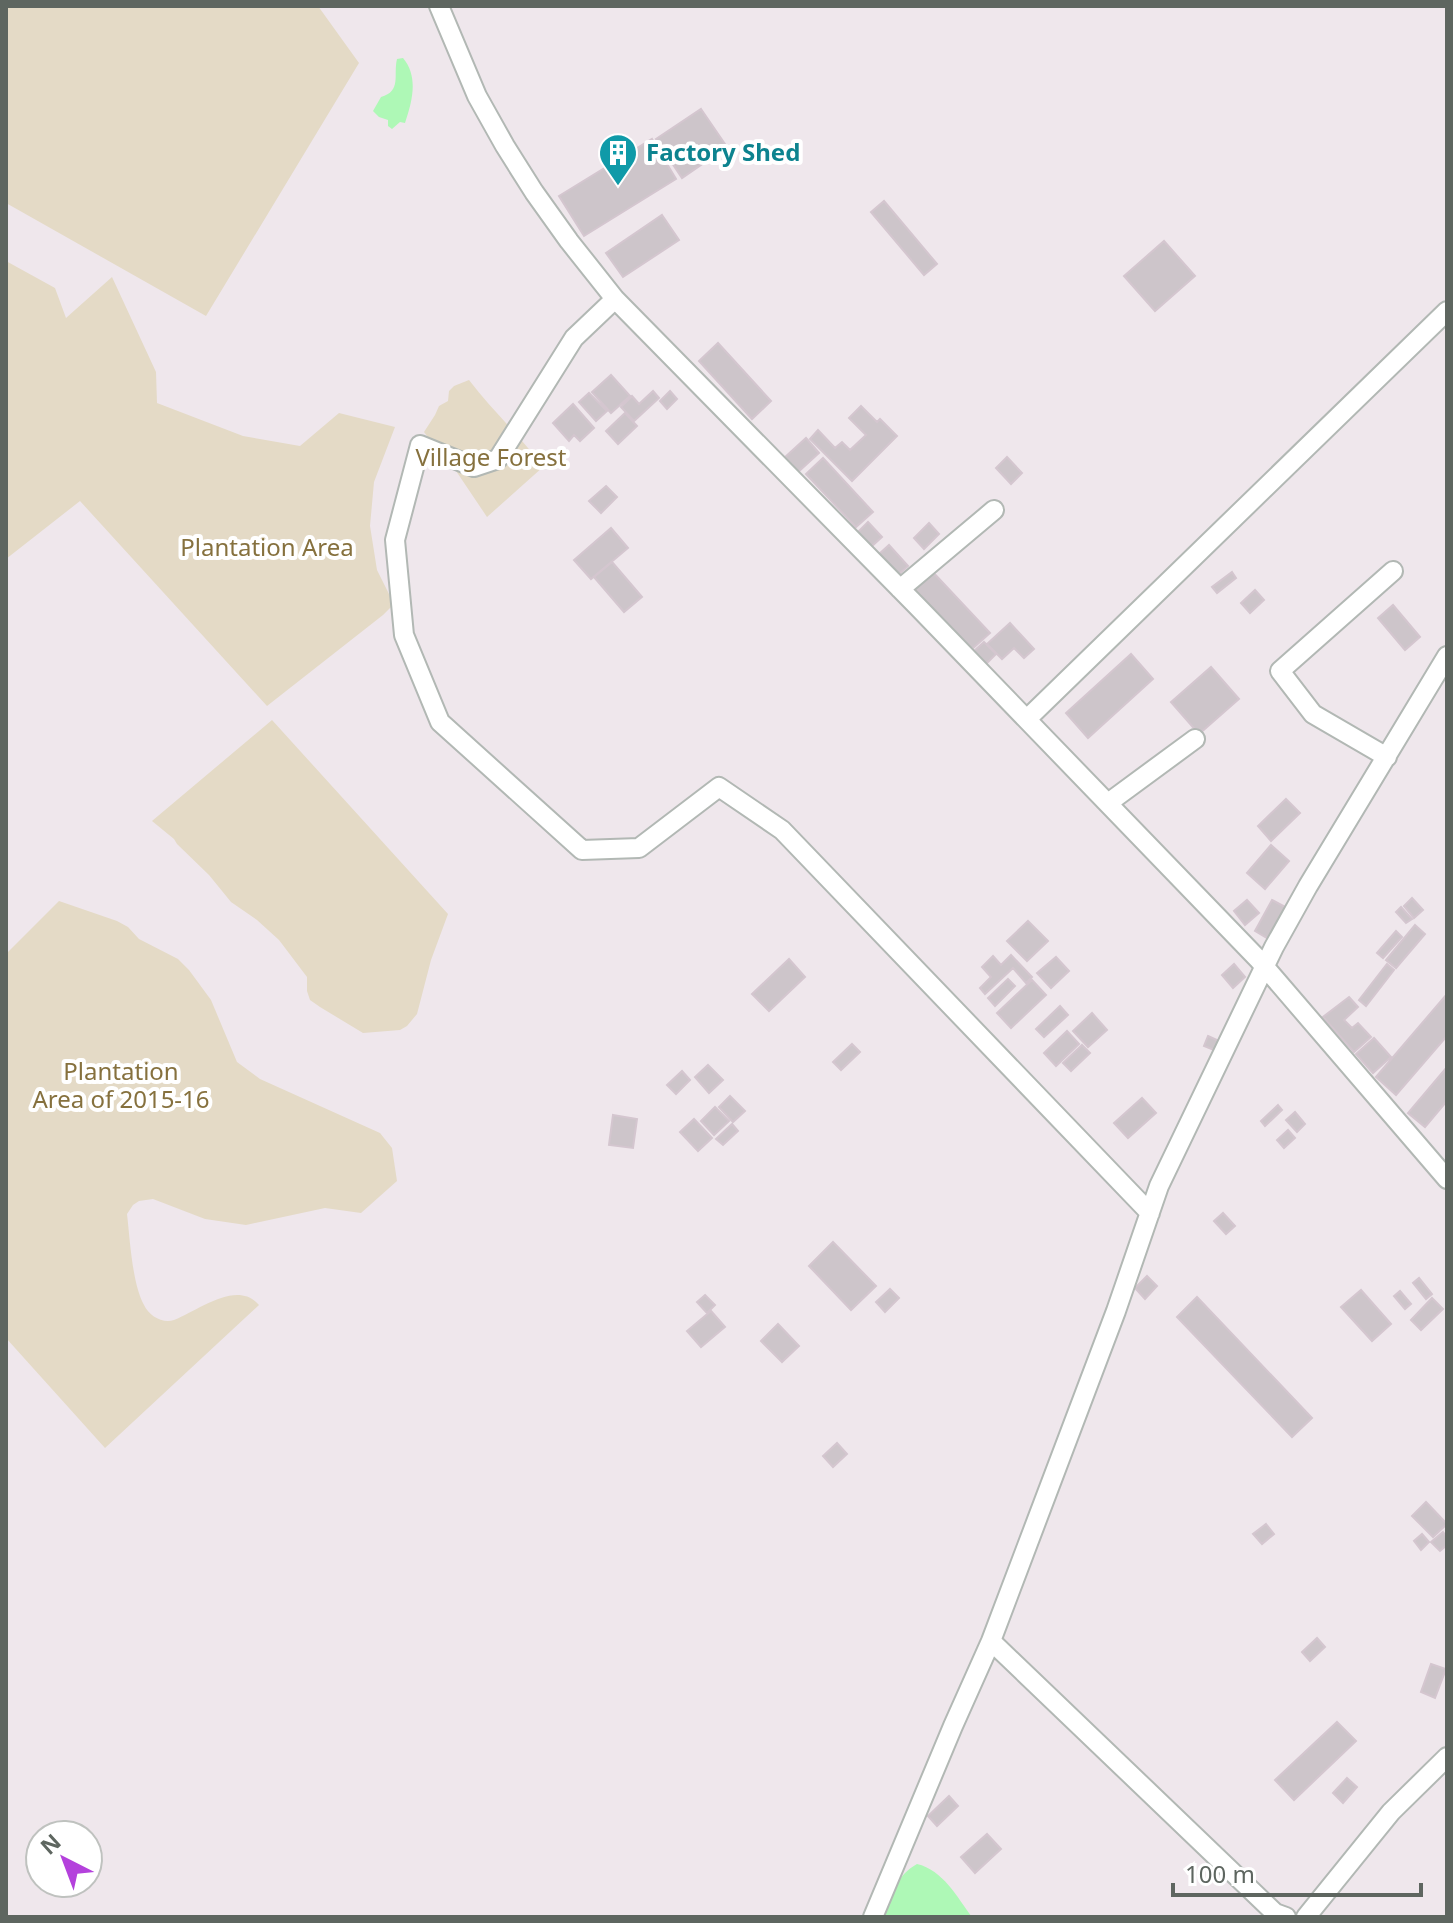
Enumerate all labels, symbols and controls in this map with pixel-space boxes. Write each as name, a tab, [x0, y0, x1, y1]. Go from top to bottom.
building icon: Factory Shed	[597, 132, 639, 187]
place label: Factory Shed	[646, 135, 800, 168]
park label: Village Forest	[415, 440, 567, 473]
park label: Plantation Area	[180, 530, 354, 563]
park label: Plantation Area of 2015-16	[32, 1054, 210, 1115]
north arrow	[24, 1819, 104, 1899]
text: N	[33, 1826, 67, 1861]
scale bar	[1173, 1847, 1421, 1897]
text: 100 m	[1185, 1857, 1255, 1890]

